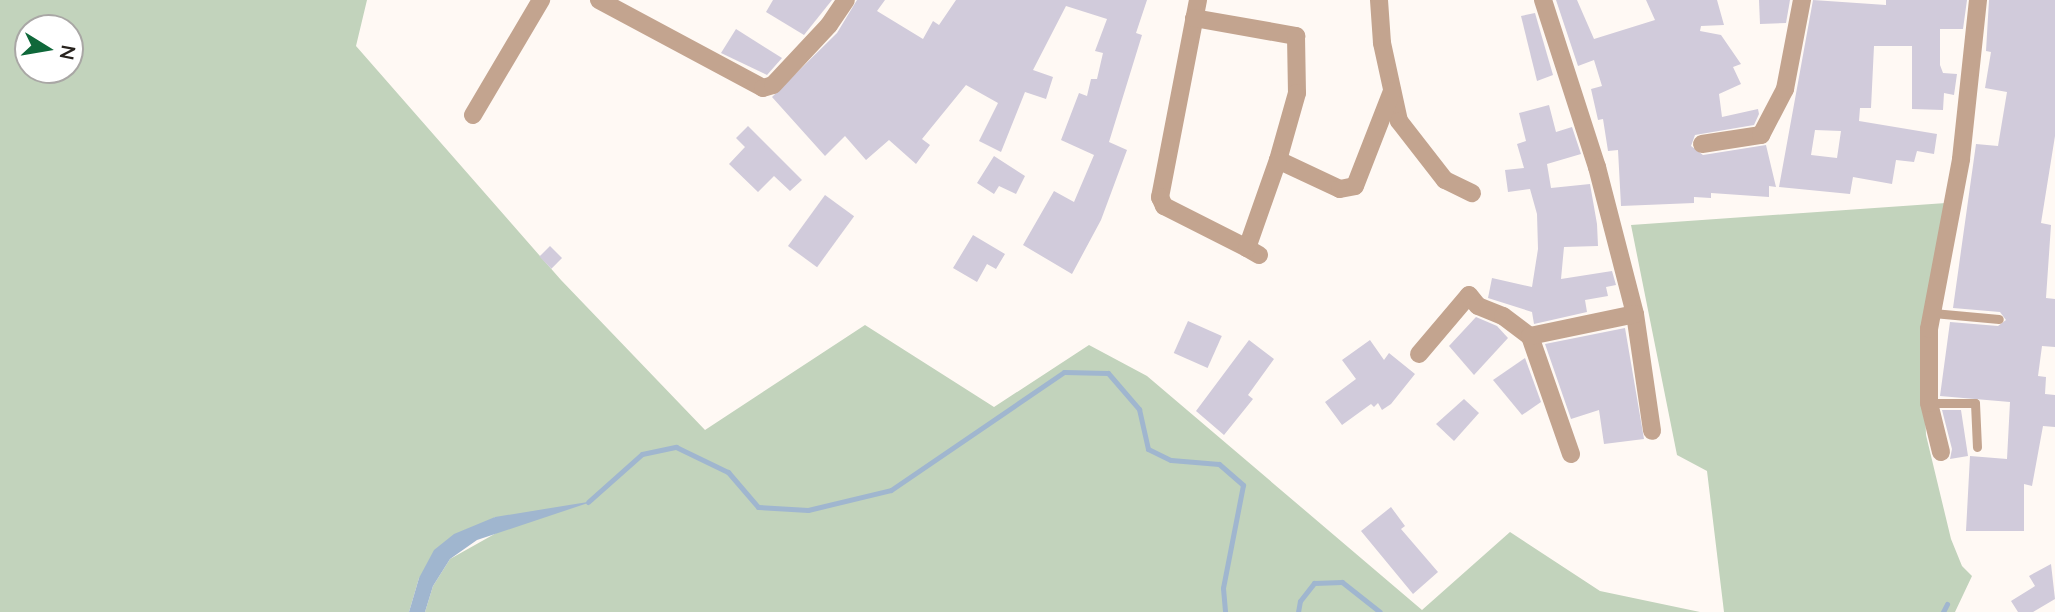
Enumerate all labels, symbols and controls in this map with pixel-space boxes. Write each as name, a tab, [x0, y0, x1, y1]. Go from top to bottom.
north arrow	[14, 14, 84, 84]
text: N	[55, 43, 81, 62]

